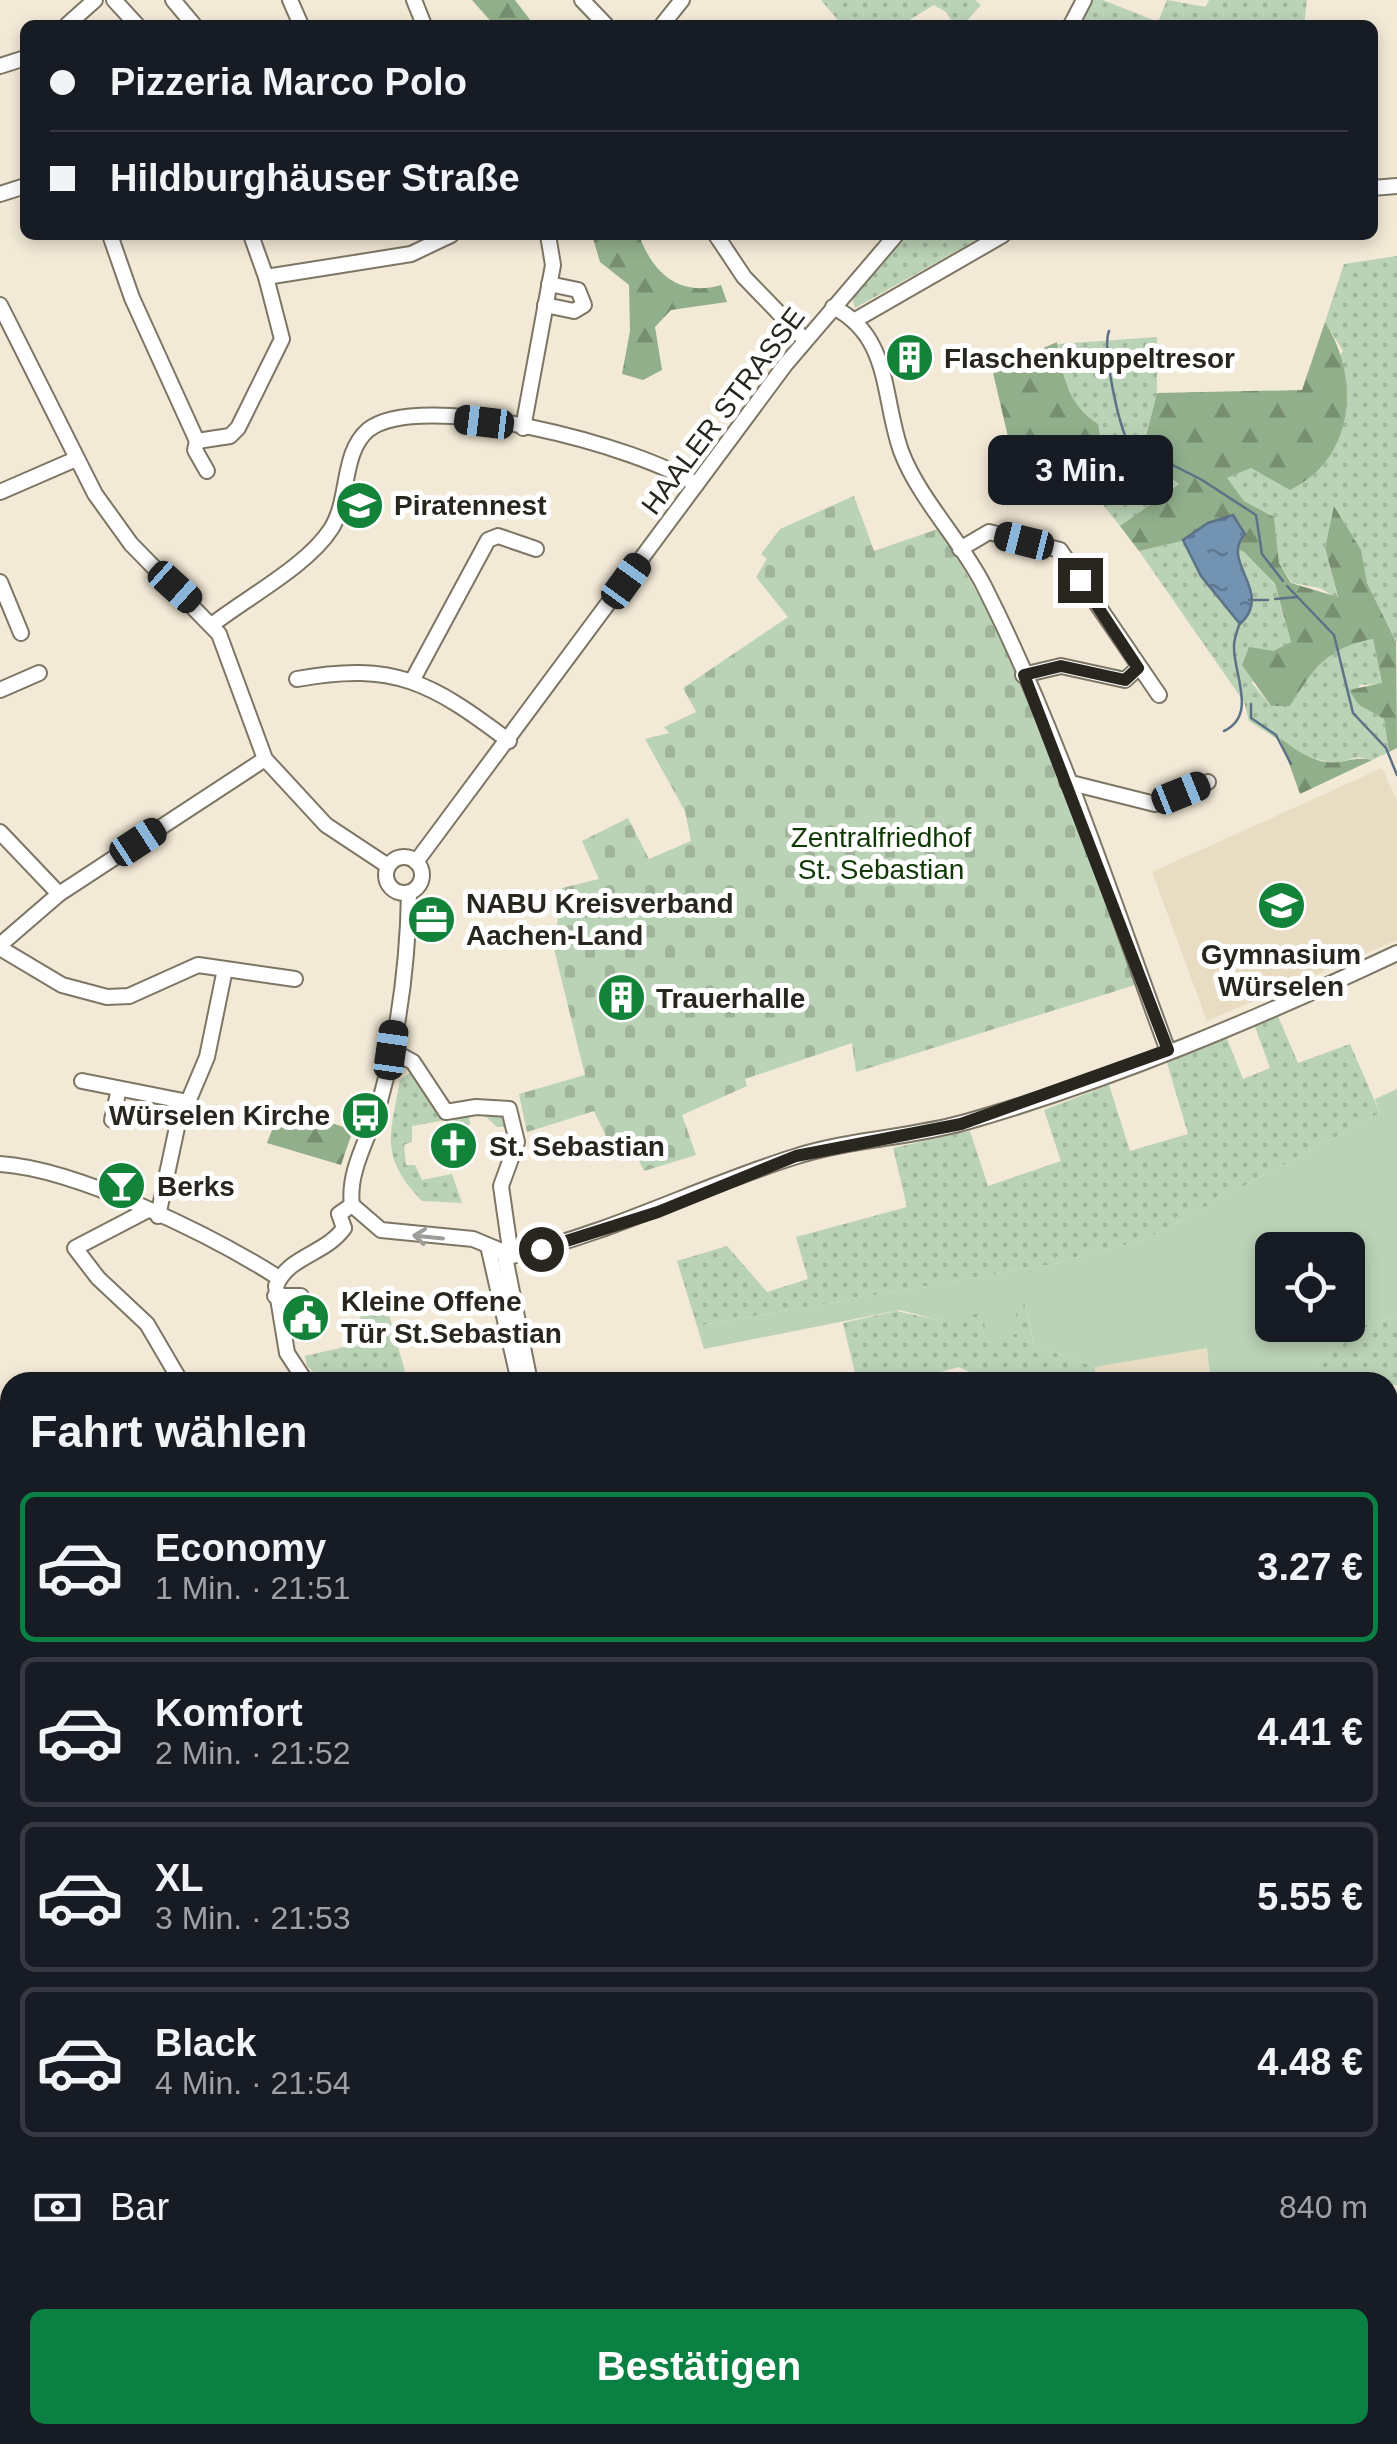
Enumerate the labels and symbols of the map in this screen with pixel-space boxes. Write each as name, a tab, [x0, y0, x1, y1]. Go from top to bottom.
street label: HAALER STRASSE	[635, 302, 811, 520]
building icon: Flaschenkuppeltresor	[883, 332, 935, 384]
place label: Flaschenkuppeltresor	[944, 343, 1235, 374]
car	[452, 403, 516, 441]
callout: 3 Min.	[988, 435, 1172, 505]
school or university icon: Piratennest	[333, 479, 385, 531]
place label: Piratennest	[394, 490, 547, 521]
car	[991, 519, 1057, 563]
car	[596, 548, 656, 614]
car	[143, 556, 207, 618]
route end	[1058, 558, 1103, 603]
car	[1148, 768, 1214, 818]
car	[105, 813, 171, 871]
park label: Zentralfriedhof St. Sebastian	[791, 822, 971, 885]
school or university icon: Gymnasium Würselen	[1255, 880, 1307, 932]
place label: NABU Kreisverband Aachen-Land	[466, 888, 734, 951]
office icon: NABU Kreisverband Aachen-Land	[405, 893, 457, 945]
place label: Gymnasium Würselen	[1201, 939, 1361, 1002]
building icon: Trauerhalle	[595, 972, 647, 1024]
place label: Trauerhalle	[656, 983, 805, 1014]
car	[372, 1018, 410, 1082]
bus stop icon: Würselen Kirche	[339, 1089, 391, 1141]
place label: Würselen Kirche	[109, 1100, 330, 1131]
church icon: St. Sebastian	[428, 1120, 480, 1172]
place label: St. Sebastian	[489, 1131, 665, 1162]
bar icon: Berks	[96, 1160, 148, 1212]
place label: Berks	[157, 1171, 235, 1202]
one-way arrow	[413, 1227, 445, 1246]
route start	[519, 1227, 564, 1272]
place label: Kleine Offene Tür St.Sebastian	[341, 1286, 562, 1349]
public building icon: Kleine Offene Tür St.Sebastian	[280, 1291, 332, 1343]

